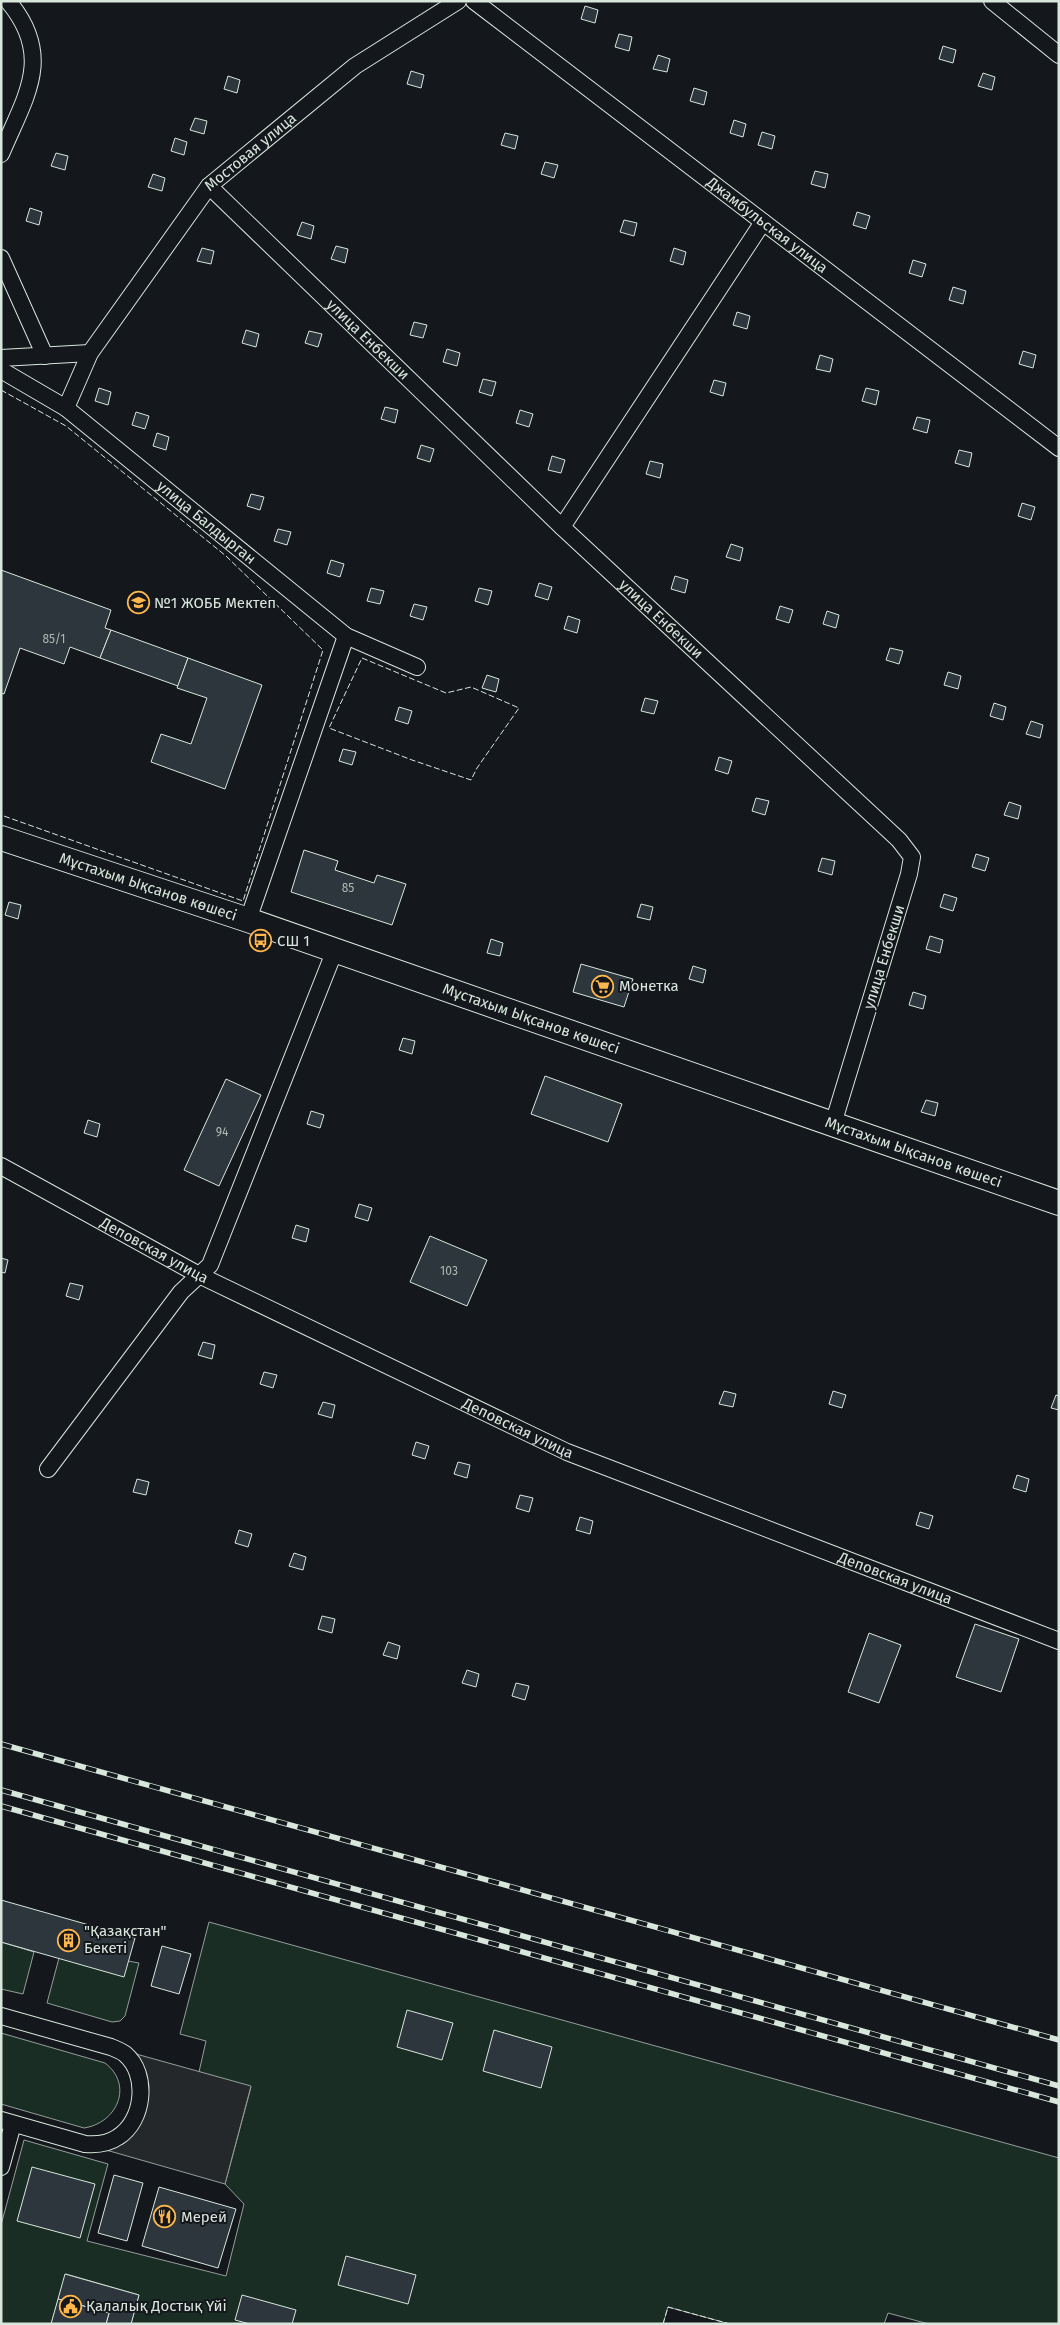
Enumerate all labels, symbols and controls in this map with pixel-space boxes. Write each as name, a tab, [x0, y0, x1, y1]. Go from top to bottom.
street label: Мостовая улица	[201, 109, 300, 195]
street label: Джамбульская улица	[702, 173, 831, 277]
street label: улица Енбекши	[323, 295, 413, 384]
street label: улица Балдырган	[153, 477, 260, 568]
street label: улица Енбекши	[615, 576, 707, 662]
school or university icon: №1 ЖОББ Мектеп	[126, 591, 150, 615]
place label: №1 ЖОББ Мектеп	[154, 594, 276, 612]
house number: 85/1	[42, 632, 66, 646]
street label: Мұстахым Ықсанов көшесі	[57, 849, 239, 925]
house number: 85	[342, 881, 354, 895]
street label: улица Енбекши	[860, 903, 908, 1011]
bus stop icon: СШ 1	[249, 929, 273, 953]
place label: СШ 1	[277, 932, 310, 950]
supermarket icon: Монетка	[591, 974, 615, 998]
place label: Монетка	[619, 977, 679, 995]
street label: Мұстахым Ықсанов көшесі	[440, 980, 622, 1058]
street label: Мұстахым Ықсанов көшесі	[823, 1113, 1004, 1191]
house number: 94	[216, 1125, 229, 1139]
street label: Деповская улица	[96, 1213, 211, 1287]
house number: 103	[440, 1264, 458, 1278]
street label: Деповская улица	[459, 1394, 576, 1462]
street label: Деповская улица	[835, 1548, 955, 1608]
place label: "Қазақстан" Бекеті	[84, 1922, 167, 1957]
building icon: "Қазақстан" Бекеті	[56, 1928, 80, 1952]
restaurant icon: Мерей	[153, 2205, 177, 2229]
place label: Мерей	[181, 2208, 227, 2226]
public building icon: Қалалық Достық Үйі	[58, 2294, 82, 2318]
place label: Қалалық Достық Үйі	[86, 2297, 227, 2315]

